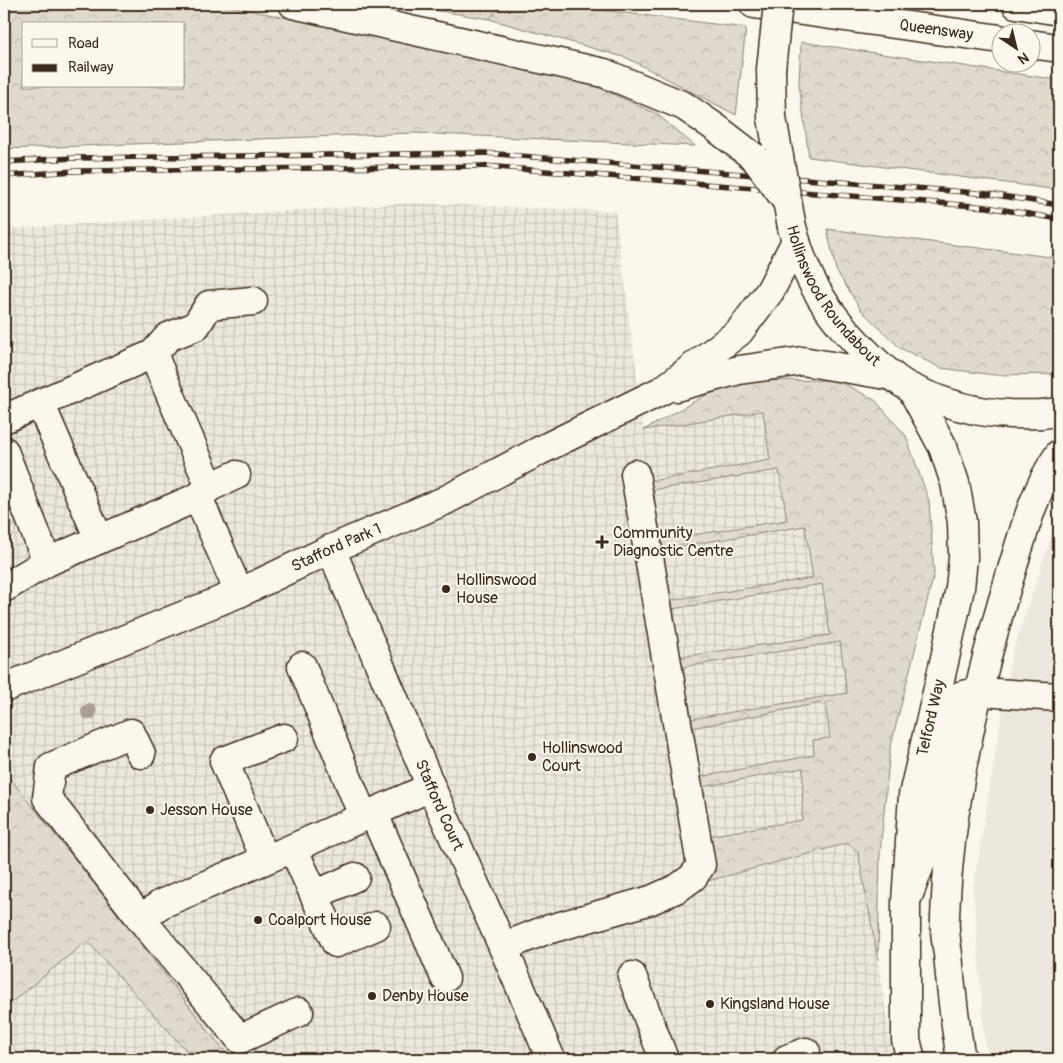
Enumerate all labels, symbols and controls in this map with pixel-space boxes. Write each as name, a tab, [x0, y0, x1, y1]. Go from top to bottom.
street label: Queensway	[898, 15, 975, 45]
legend	[22, 22, 185, 88]
north arrow	[990, 22, 1040, 72]
text: Road	[68, 34, 99, 53]
text: N	[1014, 49, 1032, 68]
text: Railway	[68, 58, 114, 77]
street label: Hollinswood Roundabout	[782, 223, 885, 371]
street label: Stafford Park 1	[288, 519, 385, 577]
place label: Community Diagnostic Centre	[613, 523, 734, 561]
marker: Community Diagnostic Centre	[595, 535, 609, 549]
place label: Hollinswood House	[456, 570, 537, 608]
marker: Hollinswood House	[440, 583, 452, 595]
street label: Telford Way	[912, 677, 950, 758]
place label: Hollinswood Court	[542, 738, 623, 776]
marker: Hollinswood Court	[526, 751, 538, 763]
street label: Stafford Court	[411, 756, 469, 854]
place label: Jesson House	[160, 800, 253, 820]
marker: Jesson House	[144, 804, 156, 816]
place label: Coalport House	[268, 910, 371, 930]
marker: Coalport House	[252, 914, 264, 926]
place label: Denby House	[382, 986, 469, 1006]
marker: Denby House	[366, 990, 378, 1002]
place label: Kingsland House	[720, 994, 830, 1014]
marker: Kingsland House	[704, 998, 716, 1010]

